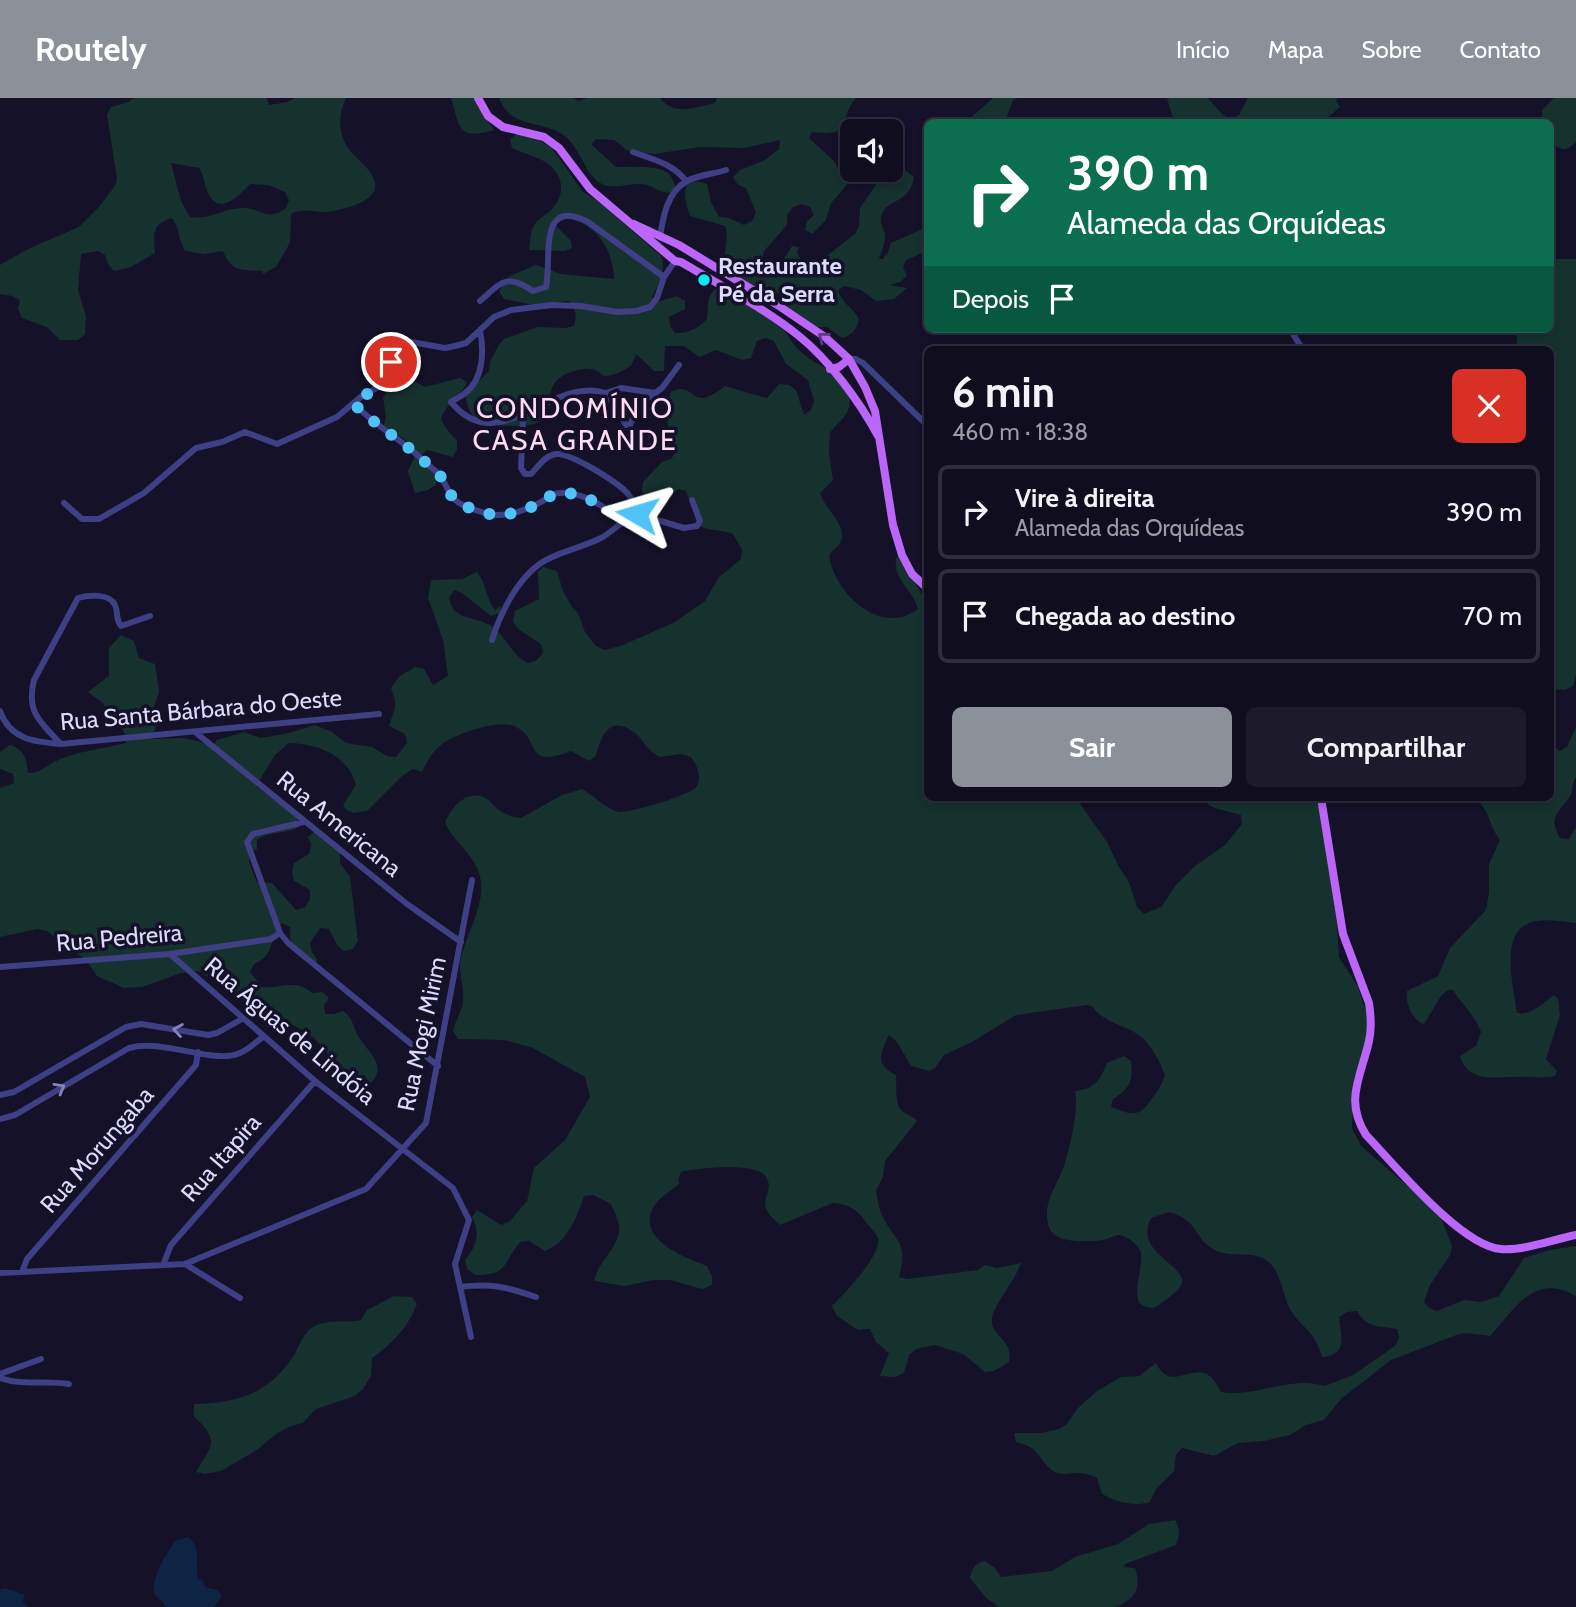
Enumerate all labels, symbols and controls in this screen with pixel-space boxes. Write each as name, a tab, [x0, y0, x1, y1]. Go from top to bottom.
text: Routely	[35, 29, 147, 69]
text: Início	[1176, 35, 1230, 64]
text: Mapa	[1268, 35, 1323, 64]
text: Sobre	[1361, 35, 1422, 64]
text: Contato	[1460, 35, 1541, 64]
map controls	[840, 119, 903, 182]
button: sound	[840, 119, 903, 182]
text: 390 m	[1067, 143, 1209, 202]
icon: right	[952, 147, 1043, 238]
text: Alameda das Orquídeas	[1067, 203, 1386, 242]
place label: Restaurante Pé da Serra	[718, 251, 842, 308]
marker: Restaurante Pé da Serra	[696, 272, 712, 288]
icon: arrive	[1043, 280, 1081, 318]
text: Depois	[952, 283, 1029, 315]
pin	[361, 332, 421, 392]
one-way arrow	[819, 333, 831, 346]
icon: arrive	[372, 343, 410, 381]
text: 6 min	[952, 366, 1055, 418]
button: close	[1452, 369, 1526, 443]
district label: CONDOMÍNIO CASA GRANDE	[473, 391, 677, 457]
text: 460 m · 18:38	[952, 418, 1088, 446]
position arrow	[600, 477, 674, 551]
text: Vire à direita	[1015, 482, 1155, 514]
icon: right	[956, 493, 994, 531]
text: 390 m	[1446, 496, 1522, 528]
text: Alameda das Orquídeas	[1015, 514, 1244, 542]
icon: arrive	[956, 597, 994, 635]
text: Chegada ao destino	[1015, 600, 1235, 632]
text: 70 m	[1462, 600, 1522, 632]
street label: Rua Santa Bárbara do Oeste	[59, 683, 343, 736]
button: Sair	[952, 707, 1232, 787]
button: Compartilhar	[1246, 707, 1526, 787]
street label: Rua Americana	[271, 765, 408, 883]
street label: Rua Pedreira	[55, 918, 184, 957]
street label: Rua Águas de Lindóia	[199, 951, 382, 1111]
street label: Rua Mogi Mirim	[391, 954, 452, 1114]
one-way arrow	[172, 1023, 184, 1038]
street label: Rua Morungaba	[34, 1080, 160, 1219]
one-way arrow	[53, 1083, 66, 1096]
street label: Rua Itapira	[175, 1108, 267, 1207]

